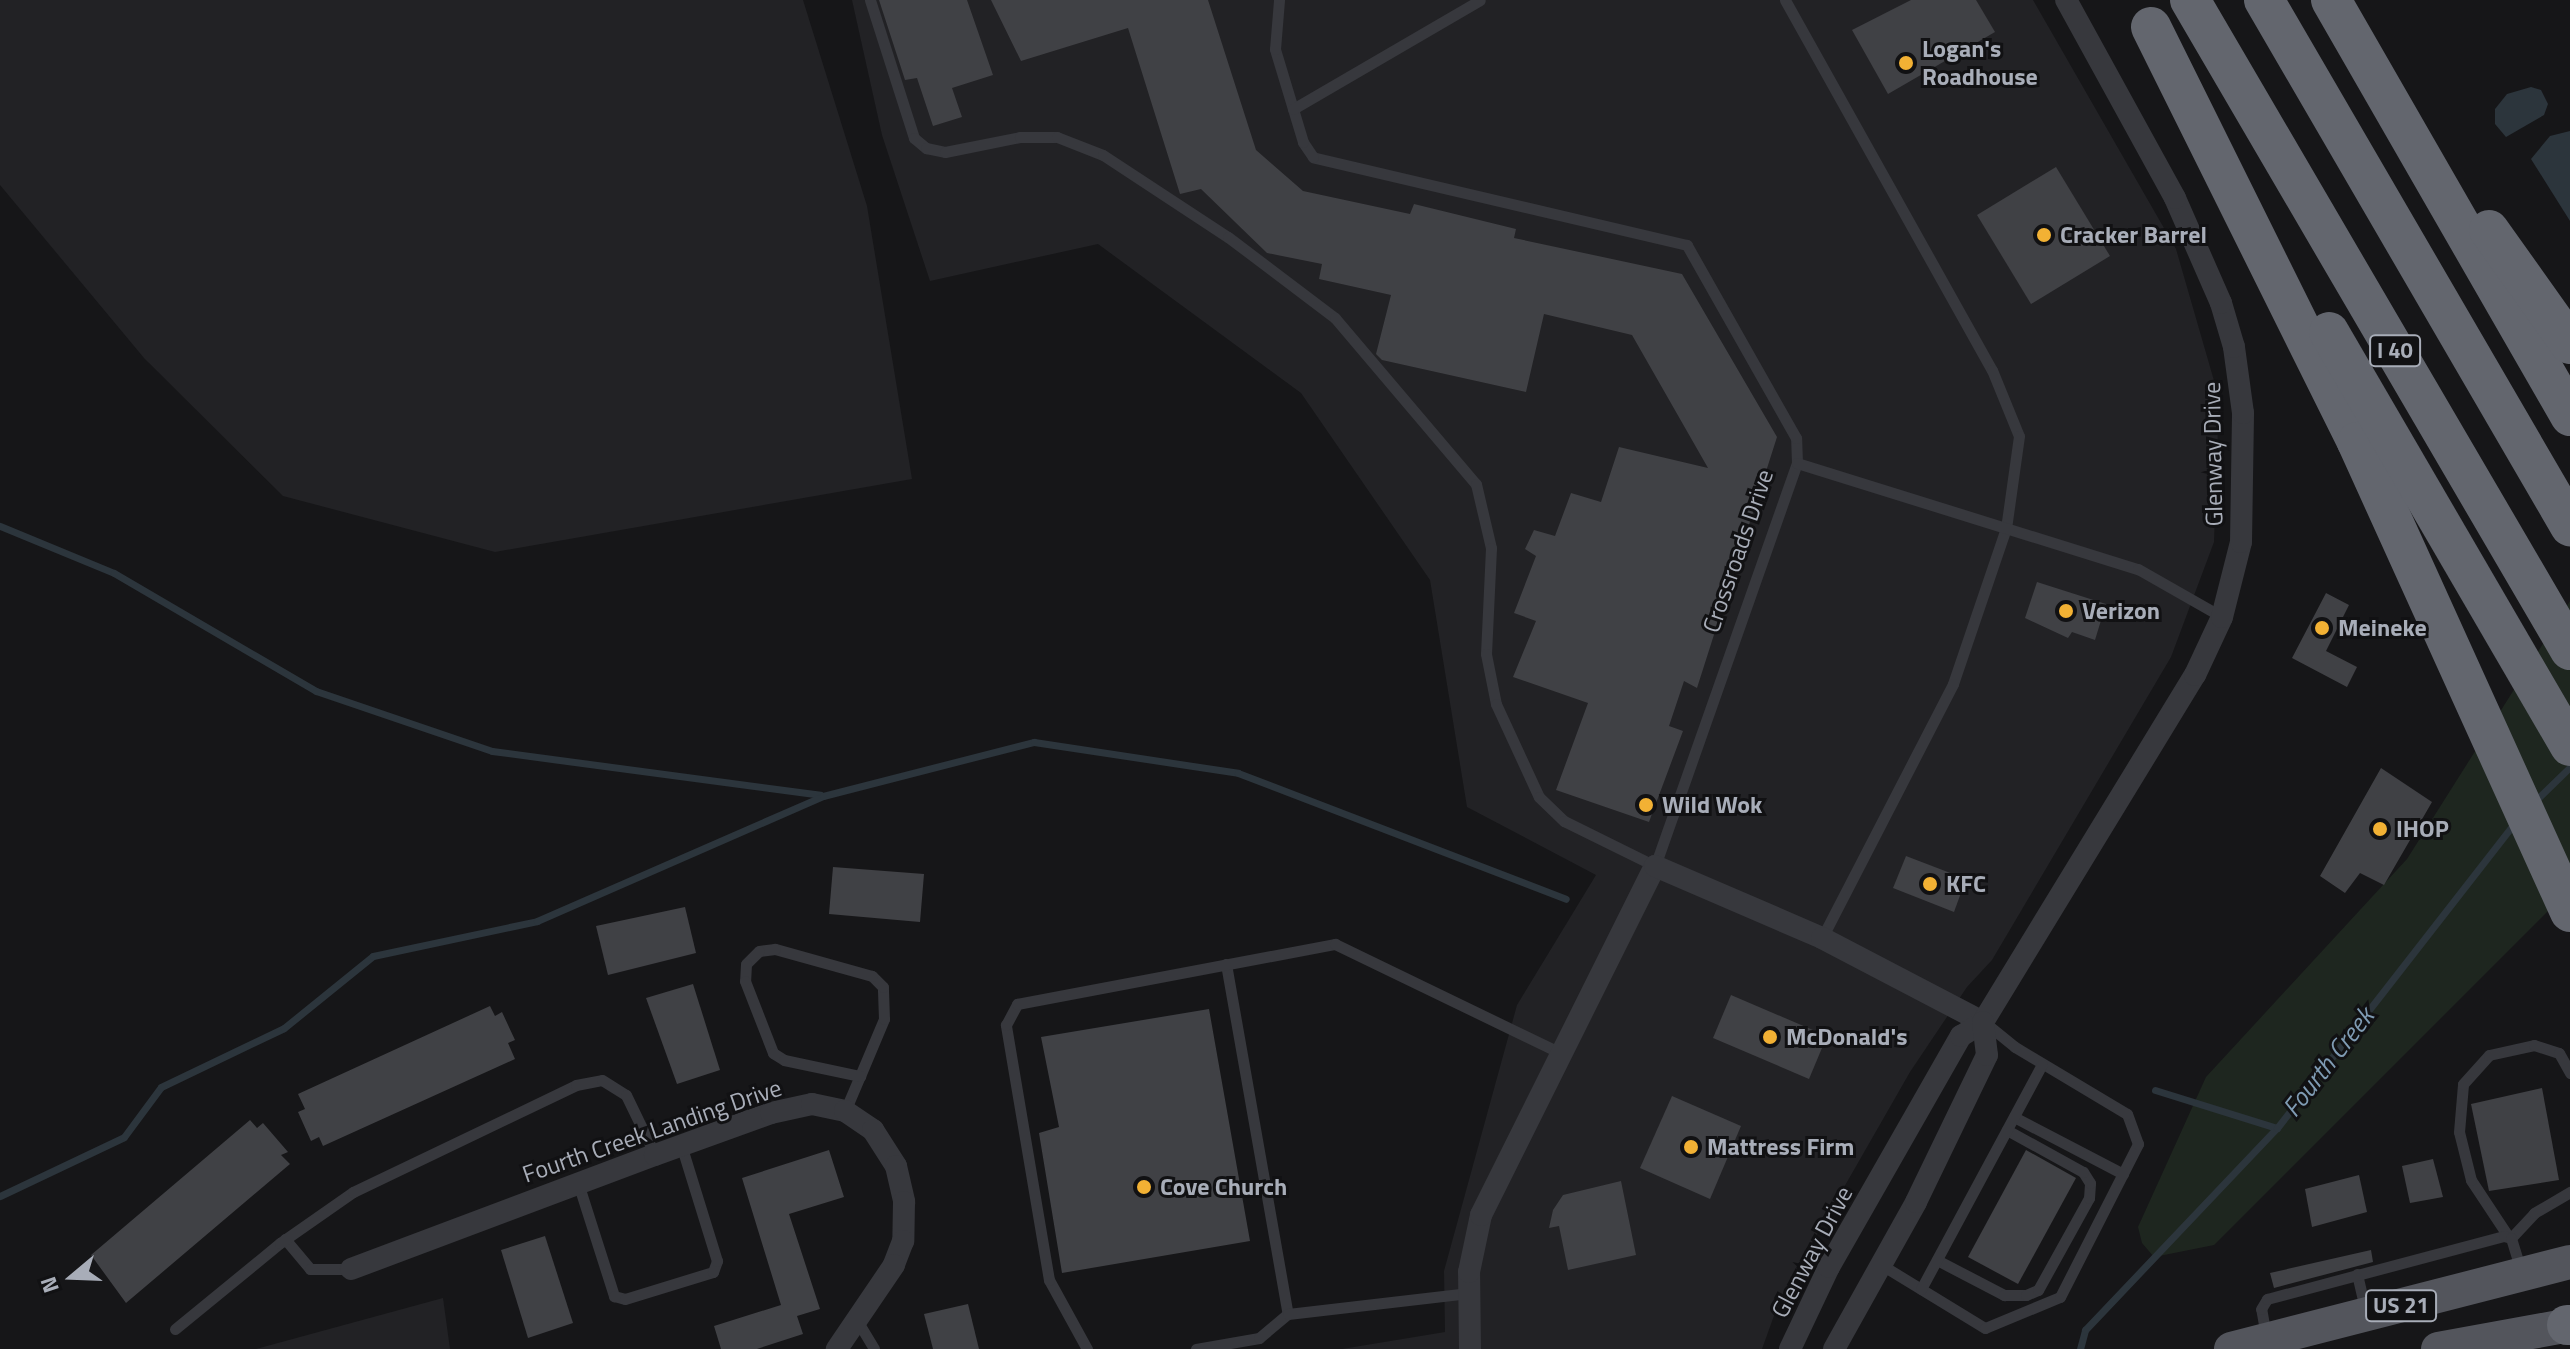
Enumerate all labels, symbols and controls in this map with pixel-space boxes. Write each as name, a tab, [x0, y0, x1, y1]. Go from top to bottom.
place label: Logan's Roadhouse	[1922, 35, 2038, 91]
marker: Logan's Roadhouse	[1897, 54, 1915, 72]
place label: Cracker Barrel	[2060, 221, 2207, 249]
marker: Cracker Barrel	[2035, 226, 2053, 244]
road number: I 40	[2369, 333, 2421, 369]
street label: Glenway Drive	[2197, 381, 2229, 527]
street label: Crossroads Drive	[1697, 466, 1779, 636]
place label: Verizon	[2082, 597, 2160, 625]
marker: Verizon	[2057, 602, 2075, 620]
place label: Meineke	[2338, 614, 2427, 642]
marker: Meineke	[2313, 619, 2331, 637]
place label: Wild Wok	[1662, 791, 1762, 819]
marker: Wild Wok	[1637, 796, 1655, 814]
place label: IHOP	[2396, 815, 2449, 843]
marker: IHOP	[2371, 820, 2389, 838]
place label: KFC	[1946, 870, 1986, 898]
marker: KFC	[1921, 875, 1939, 893]
water label: Fourth Creek	[2276, 1001, 2380, 1123]
place label: McDonald's	[1786, 1023, 1907, 1051]
marker: McDonald's	[1761, 1028, 1779, 1046]
street label: Fourth Creek Landing Drive	[519, 1073, 785, 1189]
place label: Mattress Firm	[1707, 1133, 1854, 1161]
marker: Mattress Firm	[1682, 1138, 1700, 1156]
place label: Cove Church	[1160, 1173, 1287, 1201]
marker: Cove Church	[1135, 1178, 1153, 1196]
street label: Glenway Drive	[1765, 1181, 1859, 1323]
north arrow	[32, 1237, 112, 1317]
text: N	[31, 1272, 68, 1298]
road number: US 21	[2365, 1288, 2437, 1324]

